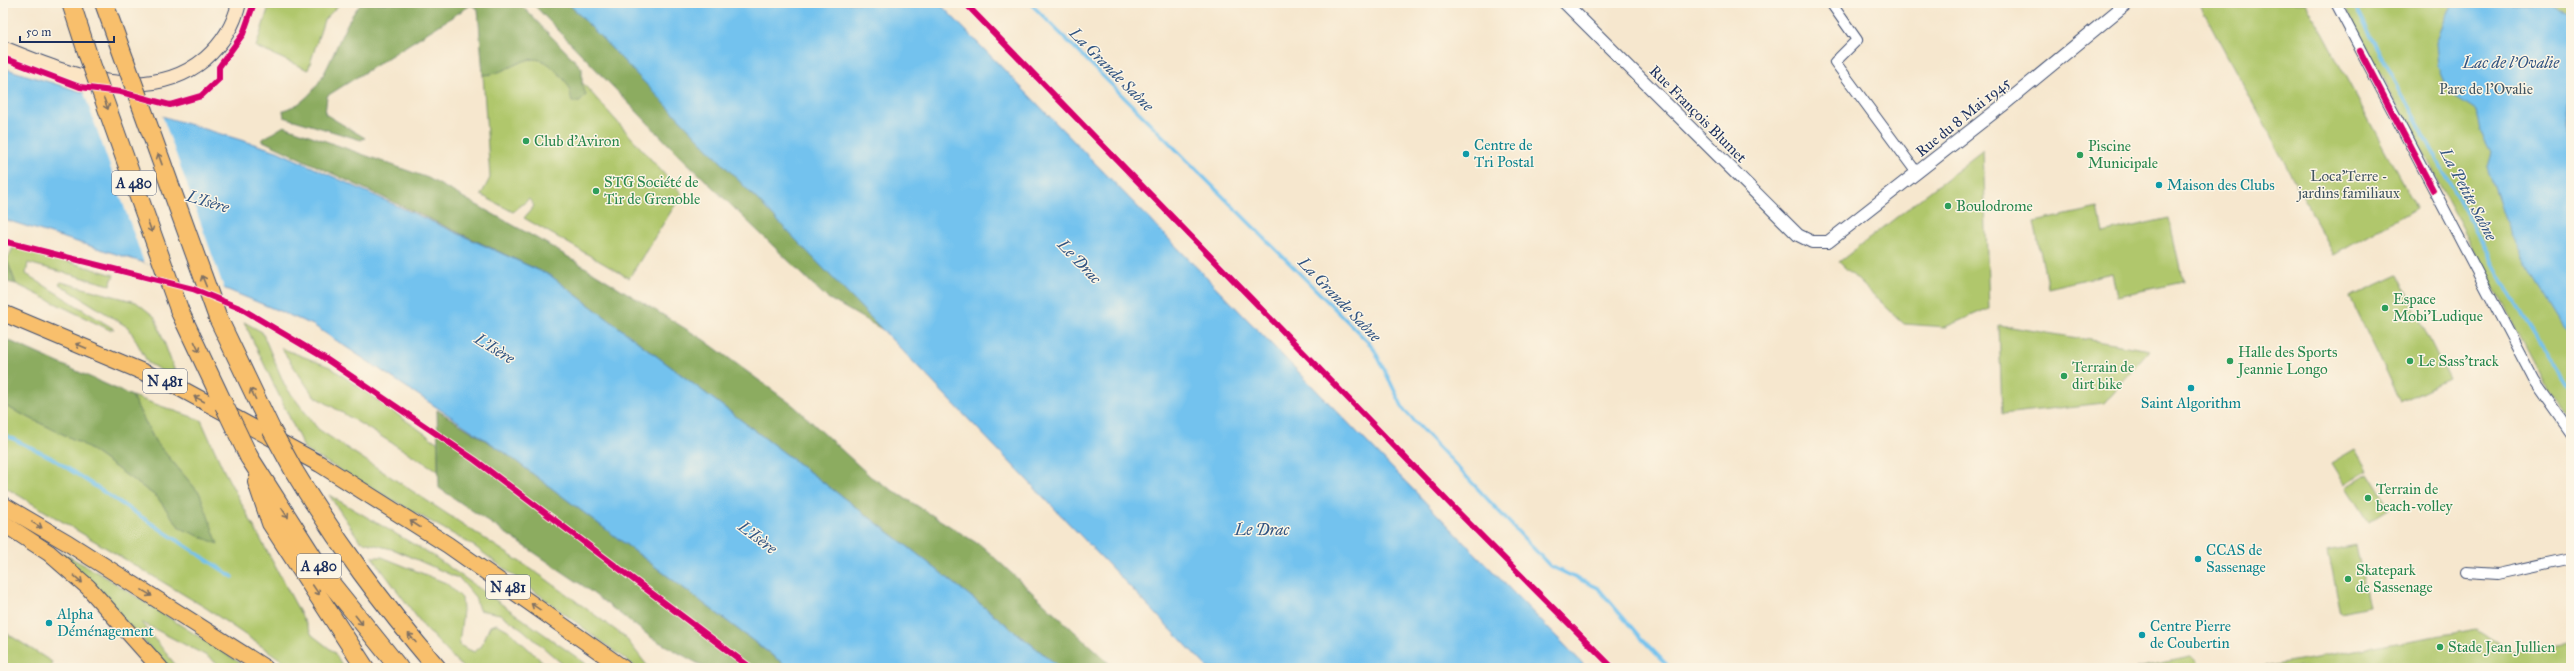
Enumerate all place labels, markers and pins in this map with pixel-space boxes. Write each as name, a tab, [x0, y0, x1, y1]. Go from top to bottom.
place label: Club d'Aviron	[534, 132, 620, 150]
marker: Club d'Aviron	[521, 136, 531, 146]
place label: Centre de Tri Postal	[1474, 136, 1535, 171]
place label: Piscine Municipale	[2088, 137, 2158, 172]
marker: Centre de Tri Postal	[1461, 149, 1471, 159]
marker: Piscine Municipale	[2075, 150, 2085, 160]
place label: STG Société de Tir de Grenoble	[604, 173, 700, 208]
place label: Maison des Clubs	[2167, 176, 2275, 194]
marker: Maison des Clubs	[2154, 180, 2164, 190]
marker: STG Société de Tir de Grenoble	[591, 186, 601, 196]
place label: Boulodrome	[1956, 197, 2033, 215]
marker: Boulodrome	[1943, 201, 1953, 211]
place label: Espace Mobi'Ludique	[2393, 290, 2483, 326]
marker: Espace Mobi'Ludique	[2380, 303, 2390, 313]
place label: Halle des Sports Jeannie Longo	[2236, 343, 2338, 379]
place label: Le Sass'track	[2418, 352, 2499, 370]
marker: Halle des Sports Jeannie Longo	[2225, 356, 2235, 366]
marker: Le Sass'track	[2405, 356, 2415, 366]
place label: Terrain de dirt bike	[2072, 358, 2134, 393]
marker: Terrain de dirt bike	[2059, 371, 2069, 381]
marker: Saint Algorithm	[2186, 383, 2196, 393]
place label: Saint Algorithm	[2141, 394, 2242, 412]
place label: Terrain de beach-volley	[2376, 480, 2454, 515]
marker: Terrain de beach-volley	[2363, 493, 2373, 503]
place label: CCAS de Sassenage	[2206, 541, 2266, 576]
marker: CCAS de Sassenage	[2193, 554, 2203, 564]
place label: Skatepark de Sassenage	[2356, 561, 2433, 596]
marker: Skatepark de Sassenage	[2343, 574, 2353, 584]
place label: Alpha Déménagement	[56, 605, 154, 640]
place label: Centre Pierre de Coubertin	[2150, 617, 2231, 652]
marker: Alpha Déménagement	[44, 618, 54, 628]
marker: Centre Pierre de Coubertin	[2137, 630, 2147, 640]
place label: Stade Jean Jullien	[2448, 638, 2555, 657]
marker: Stade Jean Jullien	[2435, 642, 2445, 652]

